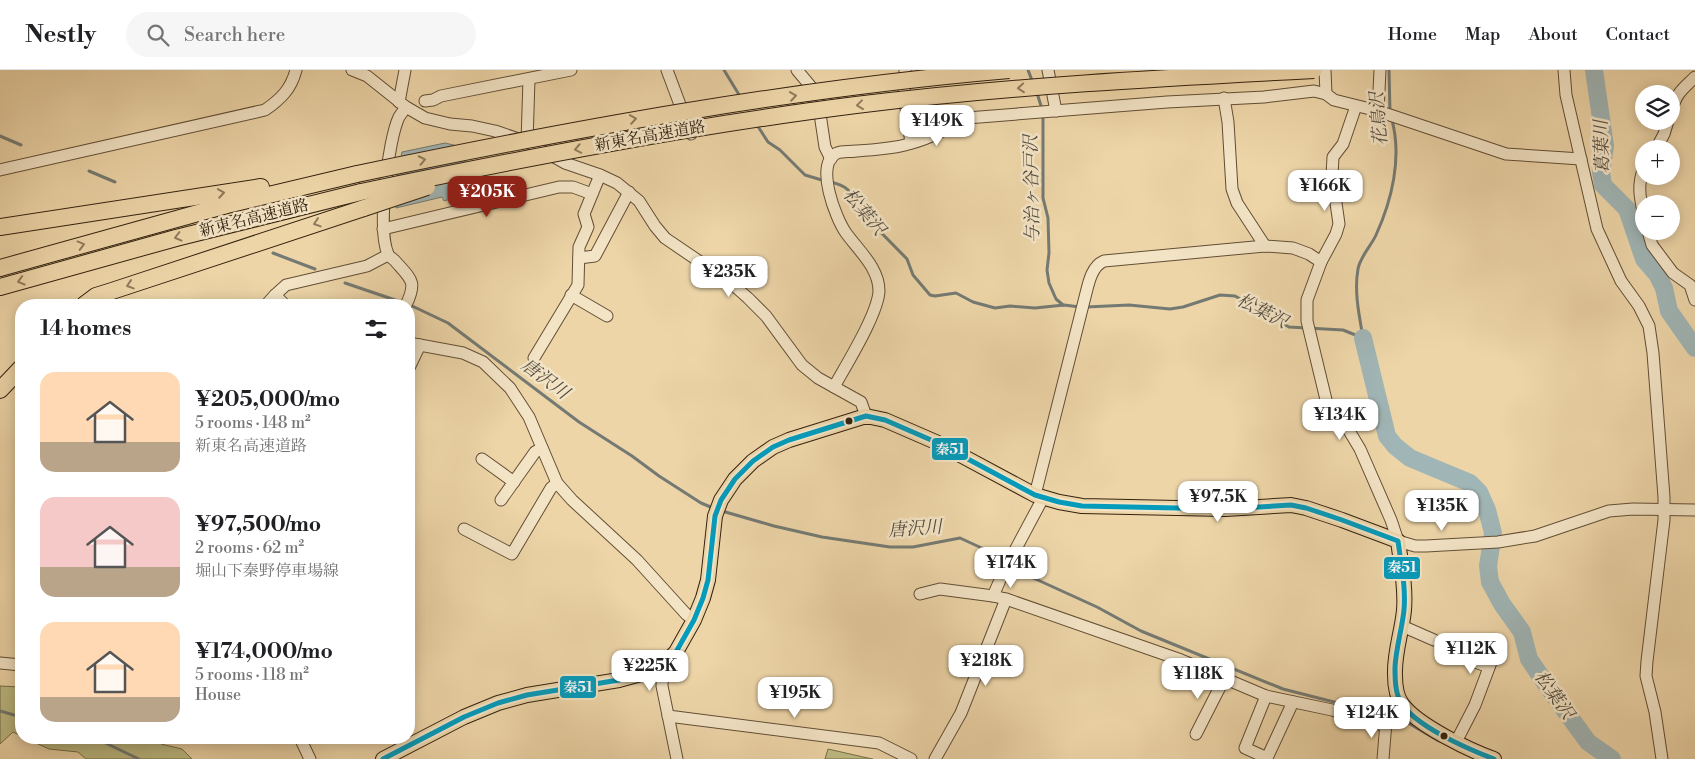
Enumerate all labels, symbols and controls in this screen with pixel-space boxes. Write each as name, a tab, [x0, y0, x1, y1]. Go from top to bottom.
search box	[126, 12, 476, 57]
text: Nestly	[25, 20, 96, 50]
icon: search	[144, 21, 172, 49]
text: Search here	[184, 23, 285, 47]
text: Home	[1388, 23, 1437, 46]
text: Map	[1465, 23, 1501, 46]
text: About	[1529, 23, 1578, 46]
text: Contact	[1606, 23, 1670, 46]
one-way arrow	[1017, 82, 1025, 93]
map controls	[1635, 85, 1680, 240]
button: layers	[1635, 85, 1680, 130]
water label: 花鳥沢	[1365, 89, 1393, 147]
one-way arrow	[789, 91, 798, 101]
one-way arrow	[855, 99, 863, 110]
pin: ¥149K	[902, 104, 972, 147]
text: ¥149K	[910, 111, 964, 131]
one-way arrow	[628, 115, 637, 125]
street label: 新東名高速道路	[593, 116, 707, 156]
water label: 葛葉川	[1589, 118, 1614, 174]
water label: 与治ヶ谷戸沢	[1020, 133, 1044, 243]
button: +	[1635, 140, 1680, 185]
one-way arrow	[574, 143, 582, 153]
one-way arrow	[417, 156, 426, 166]
pin: ¥166K	[1290, 170, 1360, 212]
pin: ¥205K	[452, 176, 522, 218]
text: ¥166K	[1299, 176, 1351, 196]
text: ¥205K	[459, 182, 515, 202]
water label: 松葉沢	[838, 184, 891, 242]
one-way arrow	[217, 188, 226, 198]
street label: 新東名高速道路	[197, 195, 311, 241]
button: −	[1635, 195, 1680, 240]
one-way arrow	[314, 217, 322, 227]
one-way arrow	[174, 232, 182, 242]
one-way arrow	[76, 241, 84, 251]
pin: ¥235K	[694, 256, 764, 298]
text: ¥235K	[702, 262, 756, 282]
one-way arrow	[17, 275, 26, 285]
one-way arrow	[126, 279, 134, 289]
water label: 松葉沢	[1233, 288, 1293, 334]
icon: filters	[362, 315, 390, 343]
text: 14 homes	[40, 316, 131, 342]
water label: 唐沢川	[517, 354, 575, 406]
text: ¥205,000/mo	[195, 387, 340, 413]
icon: home	[80, 392, 140, 452]
pin: ¥134K	[1305, 398, 1375, 441]
text: ¥134K	[1313, 405, 1367, 425]
text: 5 rooms · 148 m²	[195, 413, 311, 433]
unlabelled marker	[844, 416, 854, 426]
text: 新東名高速道路	[195, 436, 307, 456]
line badge: 秦51	[931, 437, 969, 461]
text: 秦51	[935, 441, 965, 459]
pin: ¥97.5K	[1177, 480, 1259, 523]
text: ¥97.5K	[1189, 487, 1247, 507]
pin: ¥135K	[1407, 490, 1477, 532]
text: ¥135K	[1416, 496, 1468, 516]
text: ¥97,500/mo	[195, 512, 321, 538]
water label: 唐沢川	[887, 516, 945, 542]
icon: home	[80, 517, 140, 577]
text: 2 rooms · 62 m²	[195, 538, 304, 558]
pin: ¥174K	[976, 546, 1046, 589]
text: ¥174K	[985, 553, 1037, 573]
line badge: 秦51	[1383, 556, 1421, 580]
text: 秦51	[1387, 559, 1417, 577]
text: 堀山下秦野停車場線	[195, 561, 339, 581]
pin: ¥112K	[1436, 632, 1506, 675]
text: ¥174,000/mo	[195, 639, 333, 665]
text: ¥112K	[1445, 639, 1497, 659]
icon: home	[80, 642, 140, 702]
pin: ¥218K	[951, 644, 1021, 687]
pin: ¥225K	[615, 650, 685, 692]
text: ¥218K	[959, 651, 1013, 671]
text: ¥225K	[622, 656, 678, 676]
pin: ¥118K	[1163, 658, 1233, 700]
text: ¥118K	[1172, 664, 1224, 684]
text: 5 rooms · 118 m²	[195, 665, 309, 685]
water label: 松葉沢	[1529, 666, 1580, 725]
line badge: 秦51	[559, 675, 597, 699]
pin: ¥195K	[760, 676, 830, 719]
text: 秦51	[563, 679, 593, 697]
text: ¥195K	[769, 683, 821, 703]
text: House	[195, 685, 241, 705]
pin: ¥124K	[1337, 696, 1407, 739]
text: ¥124K	[1345, 703, 1399, 723]
unlabelled marker	[1439, 731, 1449, 741]

